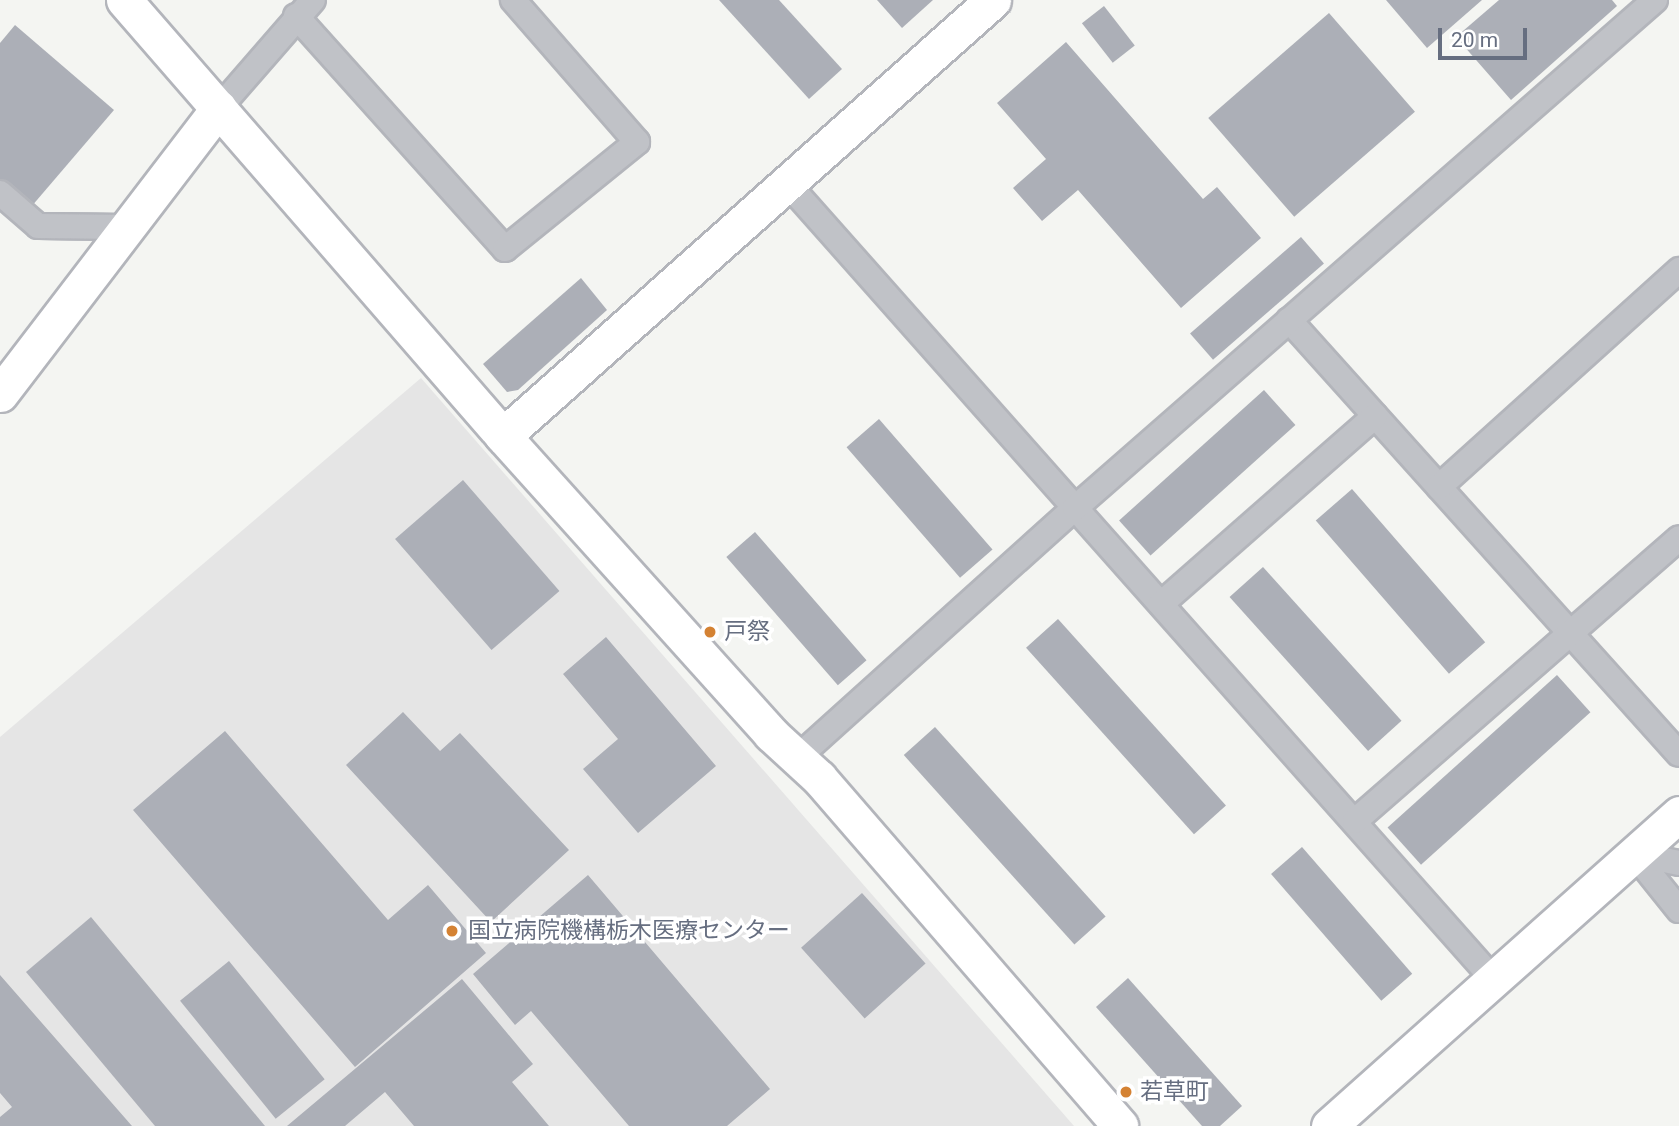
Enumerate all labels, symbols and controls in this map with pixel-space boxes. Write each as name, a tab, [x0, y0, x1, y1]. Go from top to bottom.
scale bar	[1441, 14, 1530, 58]
text: 20 m	[1451, 28, 1498, 52]
place label: 戸祭	[724, 618, 770, 646]
marker: 戸祭	[702, 624, 718, 640]
place label: 国立病院機構栃木医療センター	[468, 917, 790, 945]
marker: 国立病院機構栃木医療センター	[442, 921, 462, 941]
place label: 若草町	[1140, 1078, 1209, 1106]
marker: 若草町	[1118, 1084, 1134, 1100]

